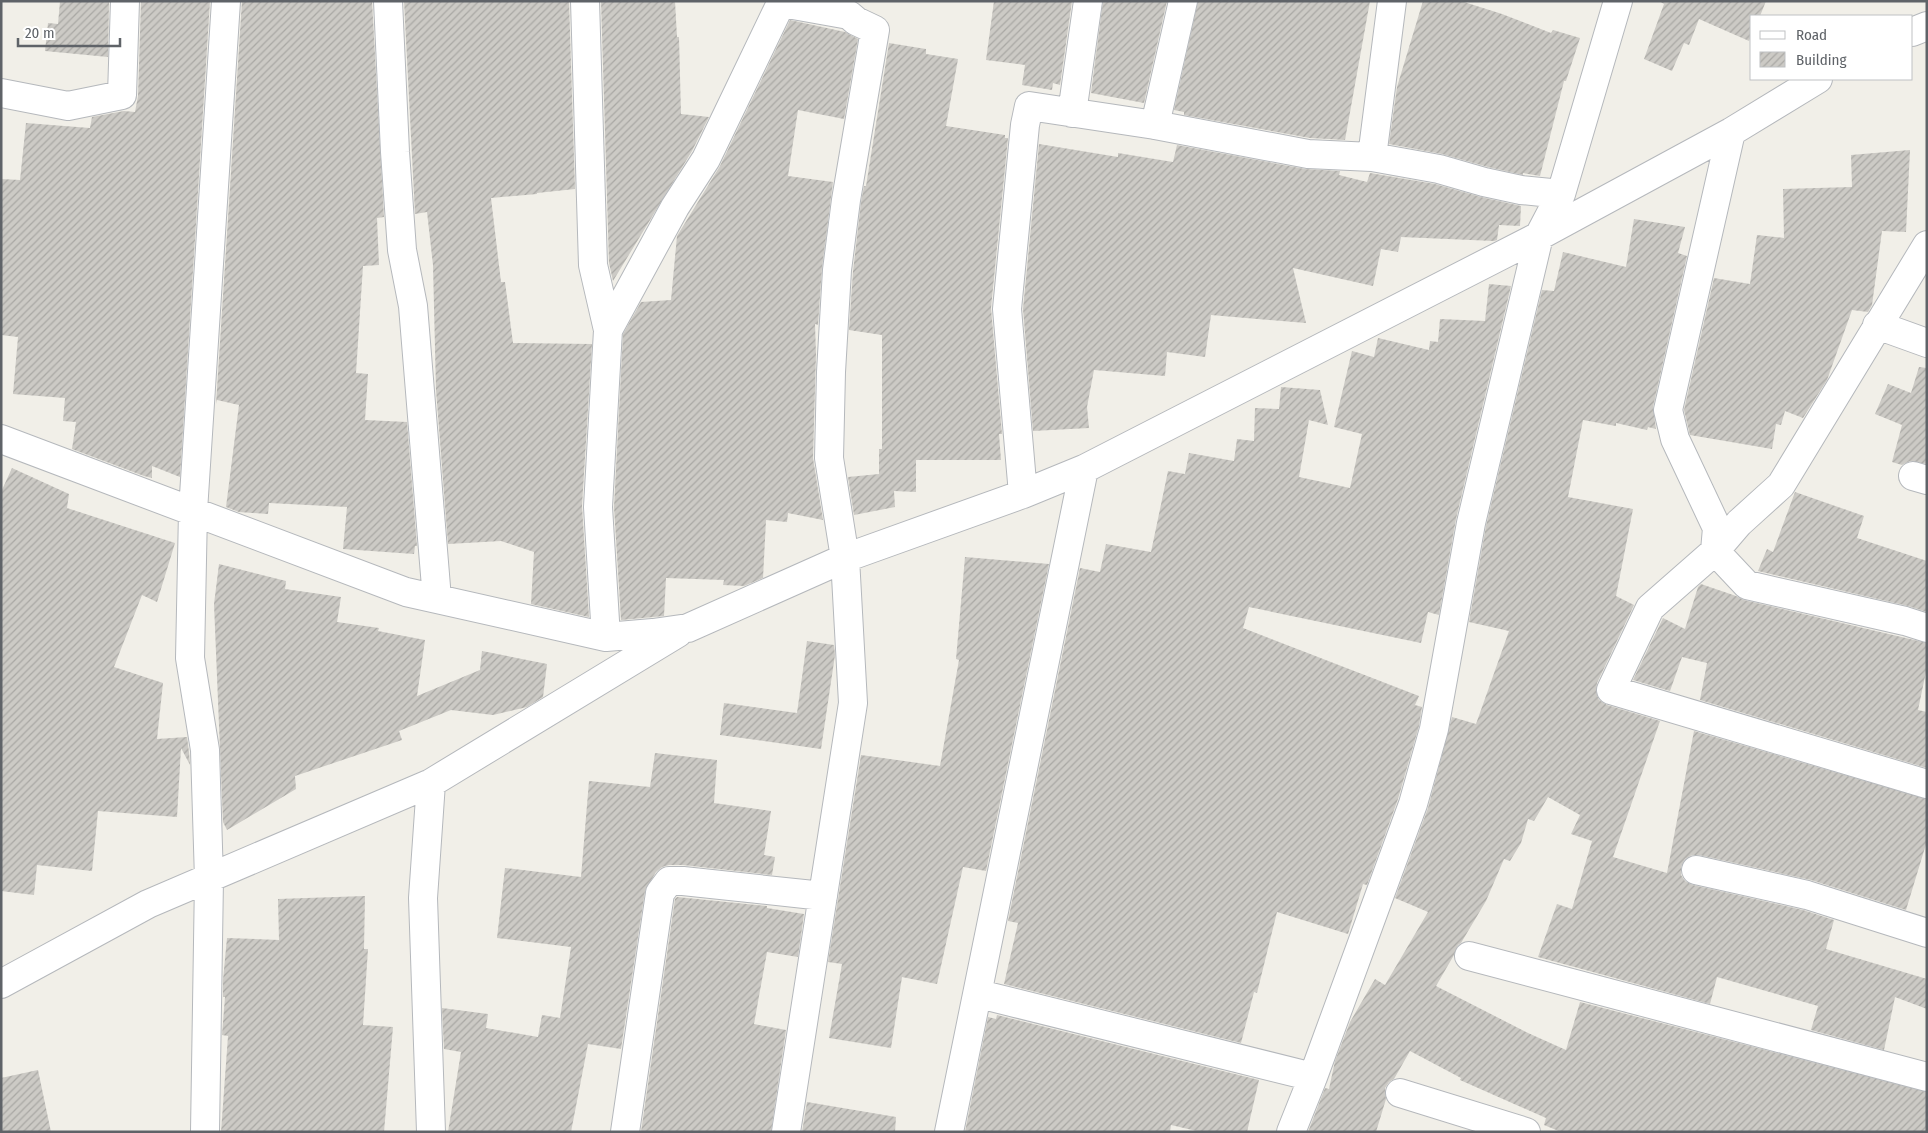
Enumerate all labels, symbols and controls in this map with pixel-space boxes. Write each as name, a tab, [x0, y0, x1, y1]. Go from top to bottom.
scale bar	[18, 15, 120, 47]
legend	[1750, 15, 1913, 80]
text: 20 m	[25, 24, 55, 42]
text: Road	[1796, 26, 1827, 44]
text: Building	[1796, 51, 1847, 69]

